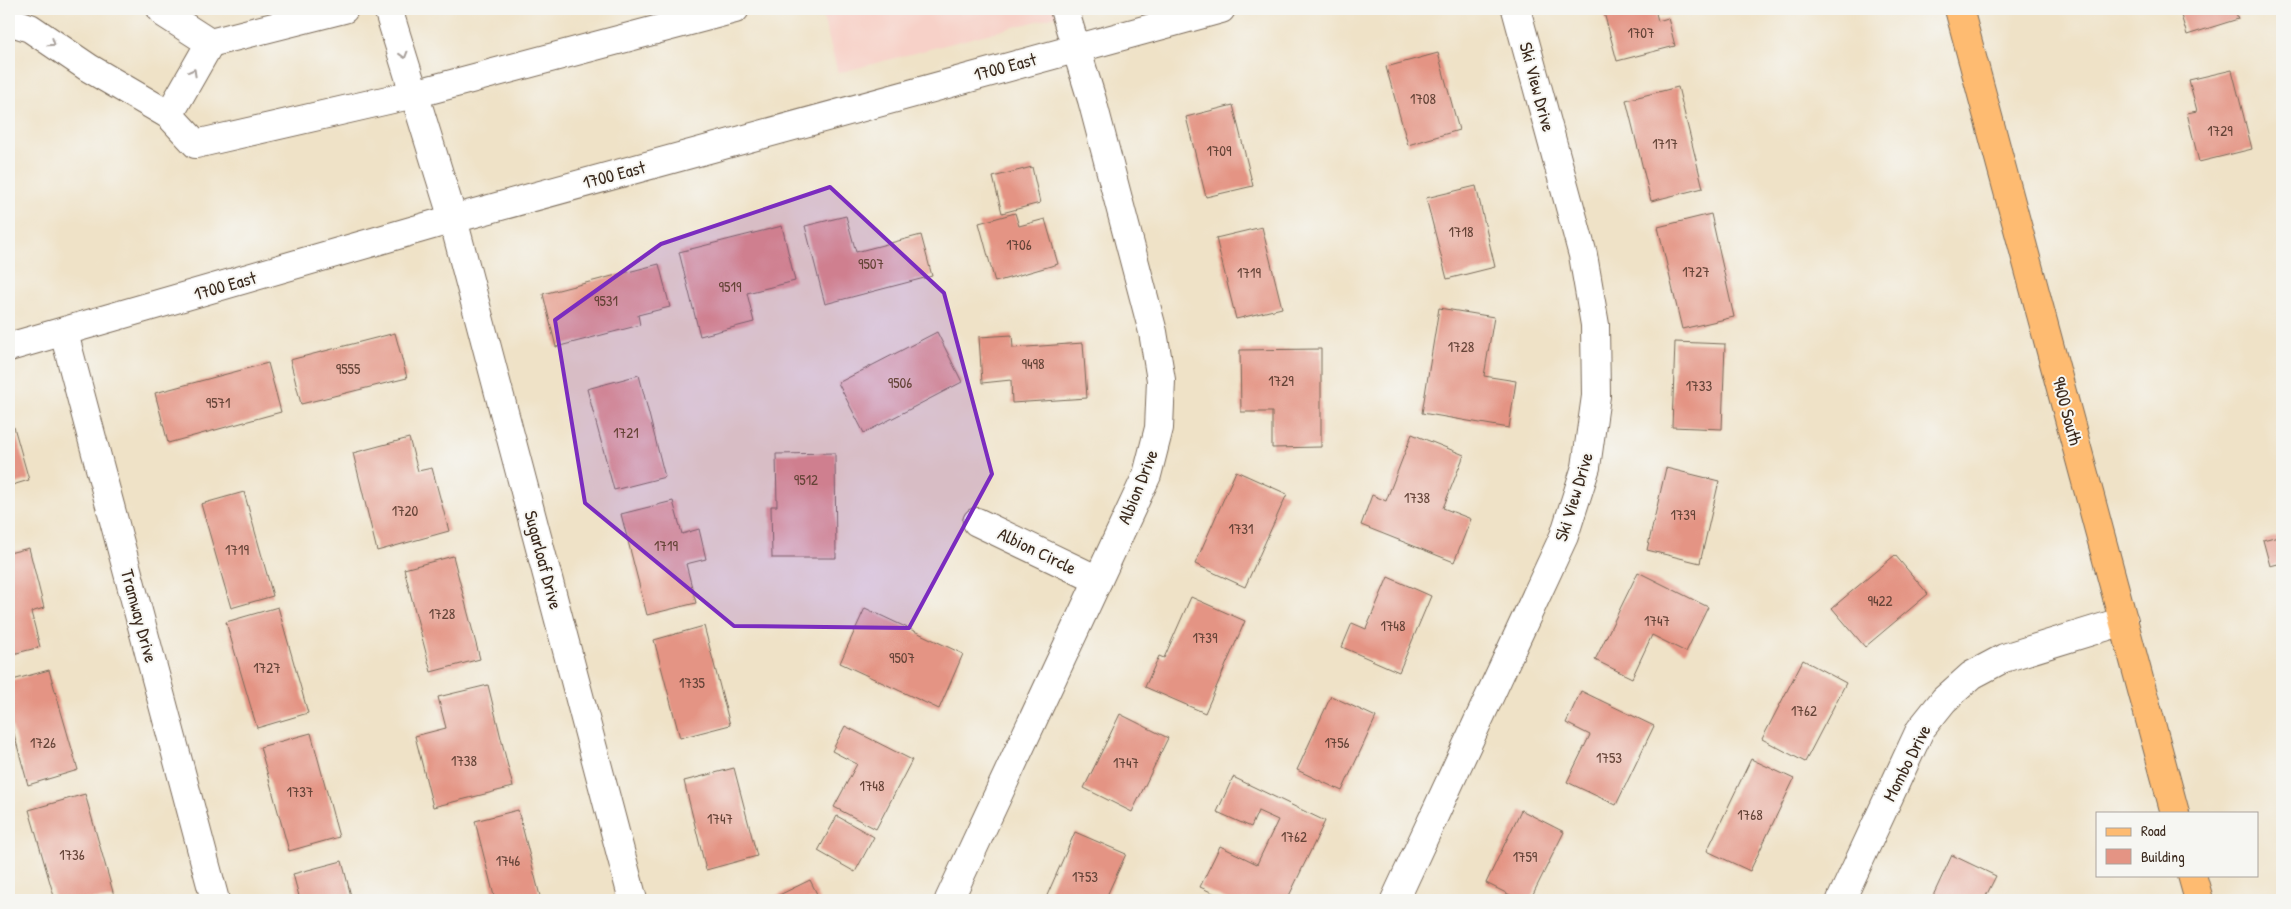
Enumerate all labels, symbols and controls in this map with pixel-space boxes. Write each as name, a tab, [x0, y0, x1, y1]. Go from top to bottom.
house number: 1707	[1627, 22, 1655, 43]
one-way arrow	[46, 37, 56, 46]
street label: Ski View Drive	[1514, 39, 1561, 134]
street label: 1700 East	[971, 46, 1040, 87]
one-way arrow	[398, 50, 408, 59]
one-way arrow	[187, 69, 197, 78]
house number: 1708	[1410, 88, 1436, 109]
house number: 1729	[2207, 120, 2233, 141]
house number: 1717	[1652, 133, 1678, 154]
house number: 1709	[1206, 140, 1232, 161]
street label: 1700 East	[580, 154, 649, 195]
house number: 1718	[1449, 221, 1473, 242]
house number: 1706	[1006, 234, 1032, 255]
house number: 9507	[858, 253, 884, 274]
house number: 1727	[1682, 261, 1710, 282]
house number: 1719	[1237, 262, 1261, 283]
street label: 1700 East	[191, 264, 260, 306]
house number: 9519	[719, 276, 742, 297]
house number: 9531	[594, 290, 618, 311]
house number: 1728	[1448, 336, 1474, 357]
house number: 9498	[1021, 353, 1045, 374]
house number: 9555	[336, 358, 361, 379]
house number: 1729	[1268, 370, 1294, 391]
house number: 9506	[888, 372, 912, 393]
street label: 9400 South	[2046, 374, 2089, 448]
house number: 1733	[1686, 375, 1712, 396]
house number: 9571	[206, 392, 230, 413]
house number: 1721	[613, 422, 639, 443]
street label: Albion Drive	[1111, 446, 1164, 528]
street label: Ski View Drive	[1548, 449, 1599, 544]
house number: 9512	[794, 469, 818, 490]
house number: 1738	[1404, 487, 1430, 508]
house number: 1720	[392, 500, 419, 521]
house number: 1739	[1670, 504, 1696, 525]
street label: Sugarloaf Drive	[518, 508, 569, 612]
house number: 1731	[1228, 518, 1254, 539]
street label: Albion Circle	[994, 521, 1081, 580]
house number: 1719	[654, 535, 678, 556]
house number: 1719	[225, 539, 249, 560]
street label: Tramway Drive	[115, 566, 164, 665]
house number: 9422	[1867, 590, 1893, 611]
house number: 1728	[429, 603, 455, 624]
house number: 1747	[1644, 610, 1670, 631]
house number: 1748	[1381, 615, 1406, 636]
house number: 1739	[1192, 627, 1218, 648]
house number: 9507	[889, 647, 915, 668]
house number: 1727	[253, 657, 281, 678]
house number: 1735	[679, 672, 706, 693]
house number: 1762	[1791, 700, 1817, 721]
street label: Mombo Drive	[1877, 720, 1937, 805]
house number: 1726	[30, 732, 56, 753]
house number: 1756	[1324, 732, 1350, 753]
house number: 1753	[1596, 747, 1622, 768]
house number: 1738	[451, 750, 477, 771]
house number: 1747	[1113, 752, 1139, 773]
house number: 1748	[860, 775, 885, 796]
house number: 1737	[286, 781, 314, 802]
house number: 1768	[1737, 804, 1763, 825]
house number: 1747	[707, 808, 733, 829]
legend	[2096, 812, 2258, 876]
text: Road	[2141, 820, 2166, 841]
house number: 1762	[1281, 826, 1307, 847]
house number: 1736	[59, 844, 85, 865]
house number: 1759	[1513, 846, 1538, 867]
text: Building	[2141, 846, 2185, 867]
house number: 1746	[496, 850, 520, 871]
house number: 1753	[1072, 866, 1098, 887]

